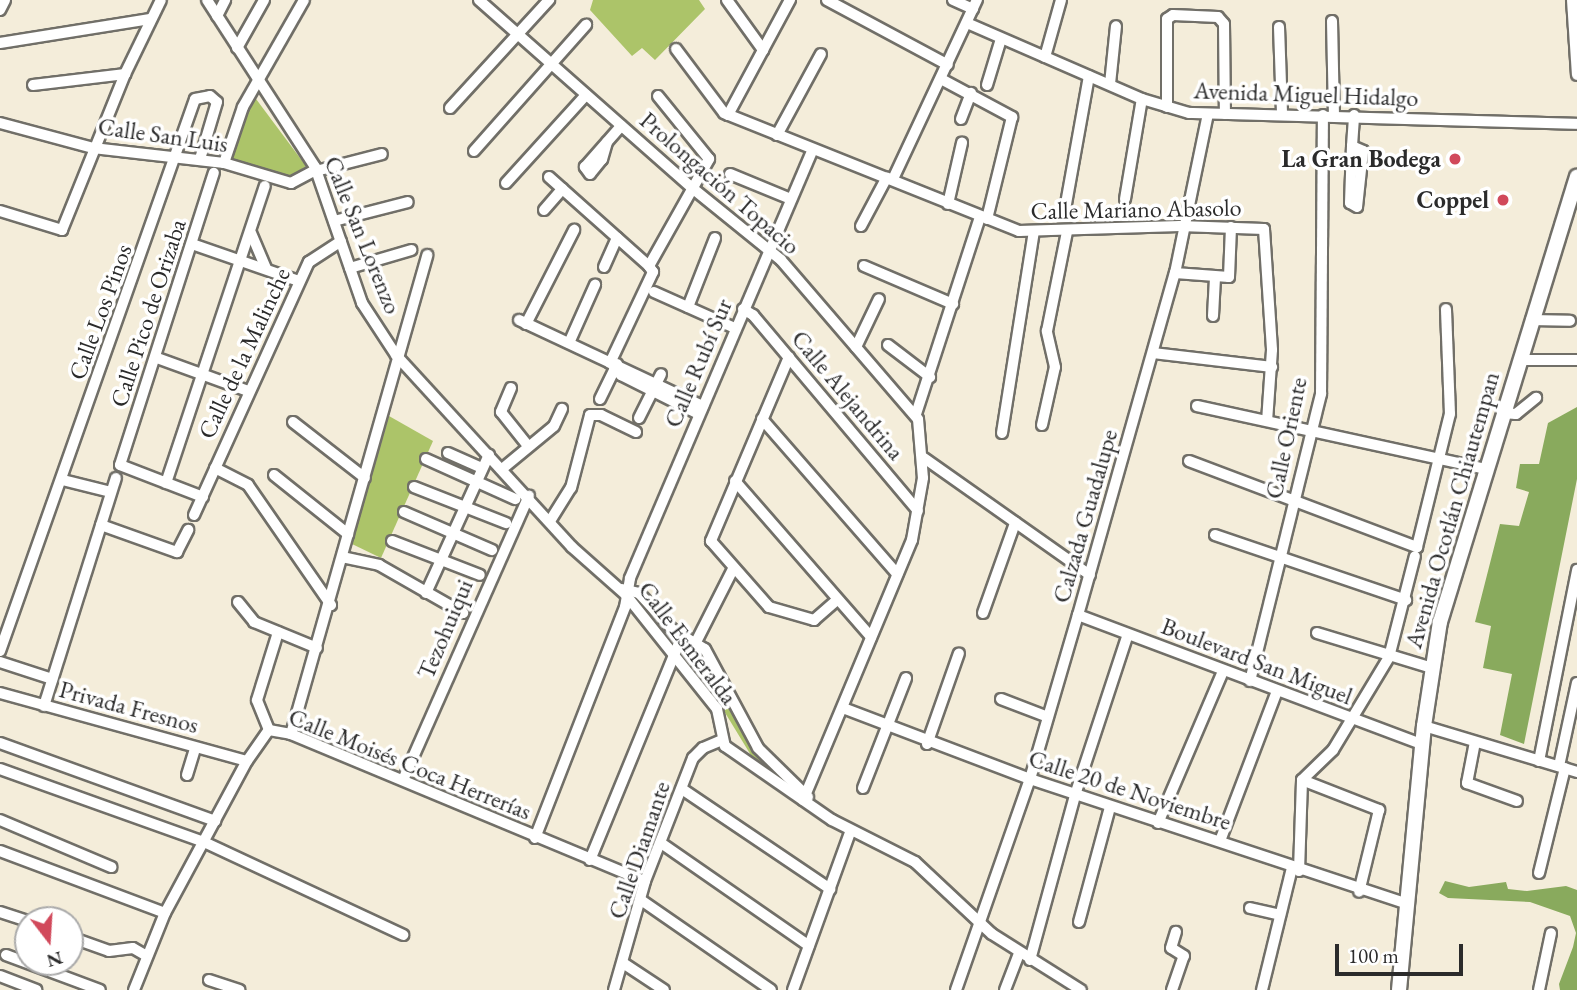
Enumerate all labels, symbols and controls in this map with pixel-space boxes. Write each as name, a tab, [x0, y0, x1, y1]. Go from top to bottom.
street label: Avenida Miguel Hidalgo	[1193, 76, 1419, 112]
street label: Prolongación Topacio	[634, 106, 806, 260]
street label: Calle San Luis	[96, 112, 230, 158]
place label: La Gran Bodega	[1282, 145, 1441, 173]
marker: La Gran Bodega	[1447, 151, 1463, 167]
street label: Calle San Lorenzo	[318, 152, 408, 318]
place label: Coppel	[1417, 186, 1489, 214]
marker: Coppel	[1495, 192, 1511, 208]
street label: Calle Mariano Abasolo	[1030, 193, 1242, 225]
street label: Calle Pico de Orizaba	[104, 215, 192, 411]
street label: Calle Los Pinos	[62, 240, 138, 384]
street label: Calle de la Malinche	[192, 263, 296, 443]
street label: Calle Rubí Sur	[658, 294, 738, 432]
street label: Calle Alejandrina	[786, 324, 910, 466]
street label: Avenida Ocotlán Chiautempan	[1399, 368, 1505, 652]
street label: Calle Oriente	[1259, 375, 1313, 501]
street label: Calzada Guadalupe	[1046, 426, 1124, 606]
street label: Tezohuiqui	[411, 575, 479, 683]
street label: Calle Esmeralda	[632, 576, 744, 710]
street label: Boulevard San Miguel	[1157, 611, 1357, 711]
street label: Privada Fresnos	[56, 675, 202, 739]
street label: Calle Moisés Coca Herrerías	[285, 702, 535, 826]
street label: Calle 20 de Noviembre	[1025, 744, 1235, 836]
street label: Calle Diamante	[602, 777, 676, 923]
north arrow	[14, 906, 84, 976]
scale bar	[1339, 930, 1467, 974]
text: 100 m	[1348, 942, 1399, 969]
text: N	[44, 945, 66, 974]

